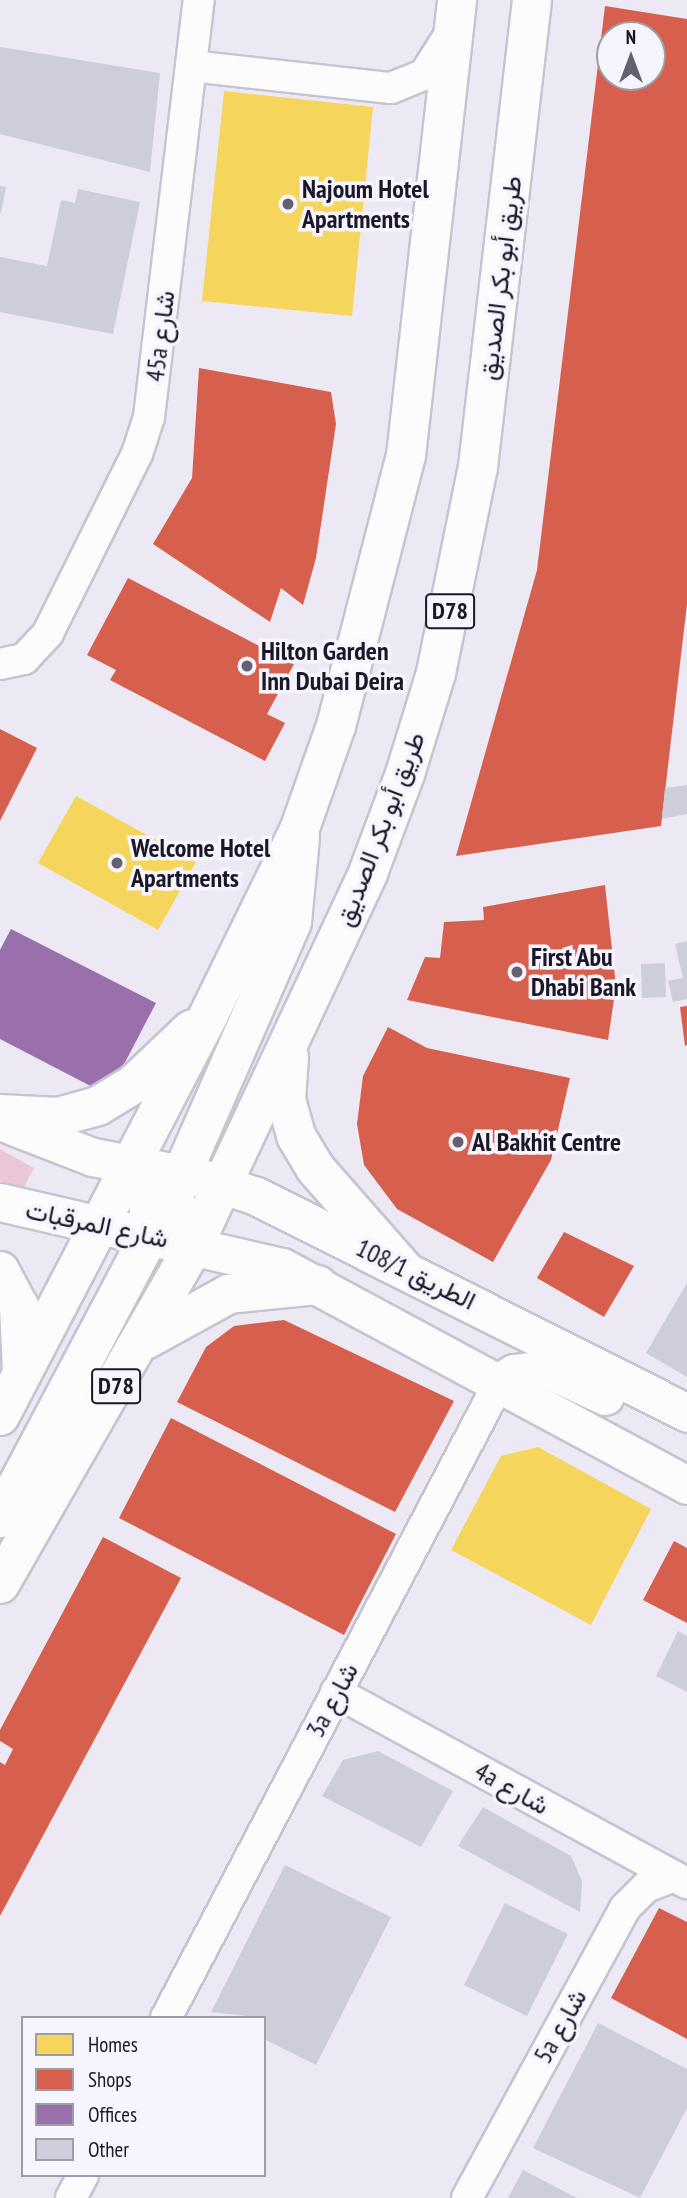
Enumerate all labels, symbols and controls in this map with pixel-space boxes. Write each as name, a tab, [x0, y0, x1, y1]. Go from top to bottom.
north arrow	[596, 21, 666, 91]
text: N	[626, 25, 636, 49]
place label: Najoum Hotel Apartments	[302, 173, 429, 234]
street label: طريق أبو بكر الصديق	[472, 174, 528, 382]
marker: Najoum Hotel Apartments	[280, 196, 296, 212]
street label: 45a شارع	[139, 289, 181, 383]
road number: D78	[424, 590, 476, 632]
place label: Hilton Garden Inn Dubai Deira	[261, 635, 404, 696]
marker: Hilton Garden Inn Dubai Deira	[239, 658, 255, 674]
street label: طريق أبو بكر الصديق	[329, 727, 431, 931]
place label: Welcome Hotel Apartments	[131, 832, 270, 894]
marker: Welcome Hotel Apartments	[109, 855, 125, 871]
place label: First Abu Dhabi Bank	[531, 941, 636, 1002]
marker: First Abu Dhabi Bank	[509, 964, 525, 980]
place label: Al Bakhit Centre	[472, 1126, 622, 1158]
marker: Al Bakhit Centre	[450, 1134, 466, 1150]
street label: شارع المرقبات	[23, 1194, 171, 1254]
street label: 108/1 الطريق	[351, 1232, 481, 1316]
road number: D78	[90, 1366, 142, 1406]
street label: 3a شارع	[299, 1657, 365, 1743]
street label: 4a شارع	[469, 1755, 555, 1821]
street label: 5a شارع	[527, 1983, 593, 2069]
legend	[21, 2016, 266, 2177]
text: Homes	[88, 2031, 138, 2058]
text: Shops	[88, 2066, 132, 2093]
text: Offices	[88, 2101, 137, 2128]
text: Other	[88, 2136, 129, 2163]

